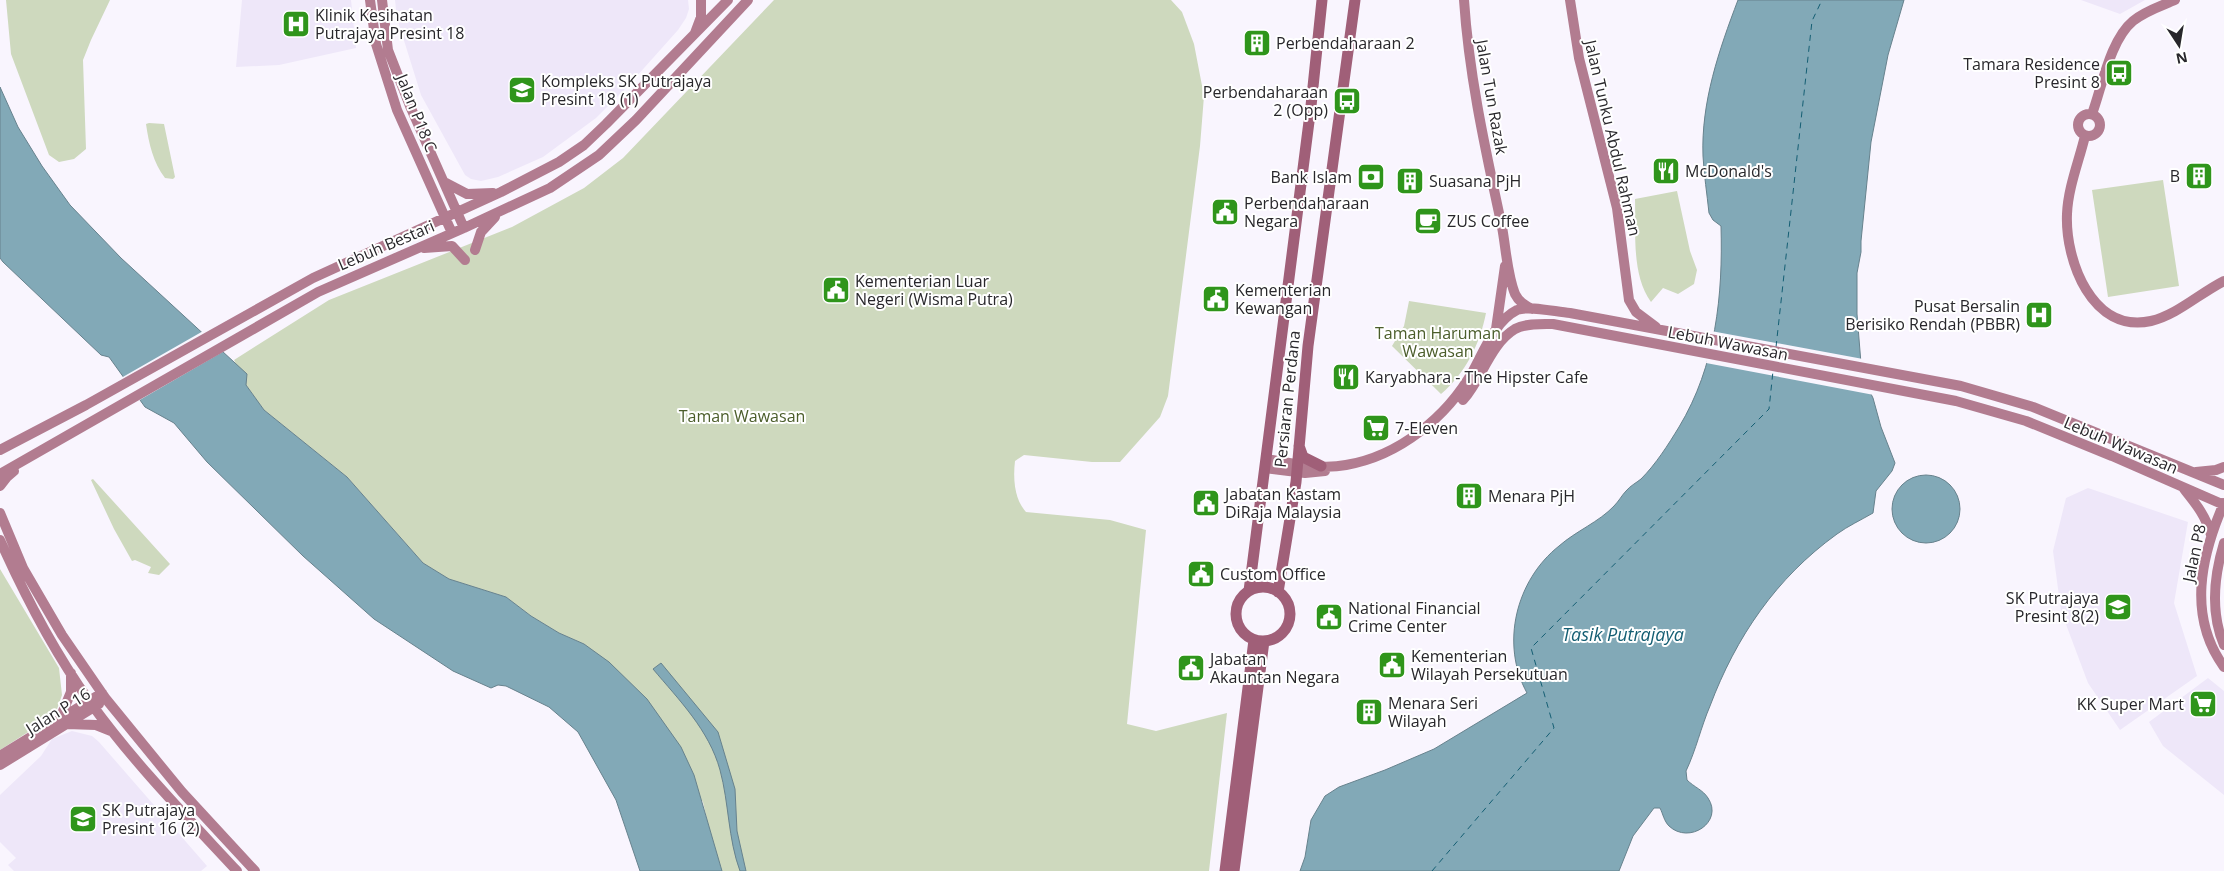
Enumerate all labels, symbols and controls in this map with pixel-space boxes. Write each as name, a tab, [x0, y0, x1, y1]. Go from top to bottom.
place label: Klinik Kesihatan Putrajaya Presint 18	[315, 4, 464, 44]
hospital icon: Klinik Kesihatan Putrajaya Presint 18	[281, 9, 311, 39]
north arrow	[2154, 20, 2204, 70]
building icon: Perbendaharaan 2	[1242, 28, 1272, 58]
place label: Perbendaharaan 2	[1276, 32, 1415, 54]
street label: Jalan Tun Razak	[1471, 36, 1513, 157]
street label: Jalan Tunku Abdul Rahman	[1579, 36, 1646, 238]
text: N	[2174, 48, 2189, 69]
place label: Tamara Residence Presint 8	[1963, 53, 2100, 93]
bus stop icon: Tamara Residence Presint 8	[2104, 58, 2134, 88]
street label: Jalan P18 C	[391, 69, 443, 155]
place label: Kompleks SK Putrajaya Presint 18 (1)	[541, 70, 711, 110]
school or university icon: Kompleks SK Putrajaya Presint 18 (1)	[507, 75, 537, 105]
place label: Perbendaharaan 2 (Opp)	[1203, 81, 1328, 121]
bus stop icon: Perbendaharaan 2 (Opp)	[1332, 86, 1362, 116]
restaurant icon: McDonald's	[1651, 156, 1681, 186]
place label: McDonald's	[1685, 160, 1772, 182]
building icon: B	[2184, 161, 2214, 191]
bank icon: Bank Islam	[1356, 162, 1386, 192]
place label: B	[2170, 165, 2180, 187]
place label: Bank Islam	[1271, 166, 1352, 188]
building icon: Suasana PjH	[1395, 166, 1425, 196]
place label: Suasana PjH	[1429, 170, 1521, 192]
place label: Perbendaharaan Negara	[1244, 192, 1369, 232]
public building icon: Perbendaharaan Negara	[1210, 197, 1240, 227]
cafe icon: ZUS Coffee	[1413, 206, 1443, 236]
place label: ZUS Coffee	[1447, 210, 1529, 232]
street label: Lebuh Bestari	[334, 215, 438, 275]
place label: Kementerian Luar Negeri (Wisma Putra)	[855, 270, 1013, 310]
public building icon: Kementerian Luar Negeri (Wisma Putra)	[821, 275, 851, 305]
place label: Kementerian Kewangan	[1235, 279, 1331, 319]
public building icon: Kementerian Kewangan	[1201, 284, 1231, 314]
place label: Pusat Bersalin Berisiko Rendah (PBBR)	[1845, 295, 2020, 335]
hospital icon: Pusat Bersalin Berisiko Rendah (PBBR)	[2024, 300, 2054, 330]
street label: Lebuh Wawasan	[1666, 321, 1790, 365]
park label: Taman Haruman Wawasan	[1375, 322, 1501, 362]
street label: Persiaran Perdana	[1269, 329, 1305, 469]
restaurant icon: Karyabhara - The Hipster Cafe	[1331, 362, 1361, 392]
place label: Karyabhara - The Hipster Cafe	[1365, 366, 1588, 388]
park label: Taman Wawasan	[679, 405, 805, 427]
street label: Lebuh Wawasan	[2060, 411, 2182, 479]
supermarket icon: 7-Eleven	[1361, 413, 1391, 443]
place label: 7-Eleven	[1395, 417, 1458, 439]
building icon: Menara PjH	[1454, 481, 1484, 511]
place label: Jabatan Kastam DiRaja Malaysia	[1223, 483, 1341, 523]
place label: Menara PjH	[1488, 485, 1575, 507]
public building icon: Jabatan Kastam DiRaja Malaysia	[1191, 488, 1221, 518]
street label: Jalan P8	[2177, 522, 2211, 586]
public building icon: Custom Office	[1186, 559, 1216, 589]
place label: Custom Office	[1220, 563, 1326, 585]
place label: SK Putrajaya Presint 8(2)	[2006, 587, 2099, 627]
school or university icon: SK Putrajaya Presint 8(2)	[2103, 592, 2133, 622]
place label: National Financial Crime Center	[1348, 597, 1481, 637]
public building icon: National Financial Crime Center	[1314, 602, 1344, 632]
water label: Tasik Putrajaya	[1562, 622, 1684, 646]
place label: Kementerian Wilayah Persekutuan	[1411, 645, 1568, 685]
place label: Jabatan Akauntan Negara	[1208, 648, 1340, 688]
public building icon: Kementerian Wilayah Persekutuan	[1377, 650, 1407, 680]
public building icon: Jabatan Akauntan Negara	[1176, 653, 1206, 683]
street label: Jalan P 16	[20, 683, 94, 741]
supermarket icon: KK Super Mart	[2188, 689, 2218, 719]
place label: Menara Seri Wilayah	[1388, 692, 1478, 732]
place label: KK Super Mart	[2077, 693, 2184, 715]
building icon: Menara Seri Wilayah	[1354, 697, 1384, 727]
place label: SK Putrajaya Presint 16 (2)	[102, 799, 200, 839]
school or university icon: SK Putrajaya Presint 16 (2)	[68, 804, 98, 834]

